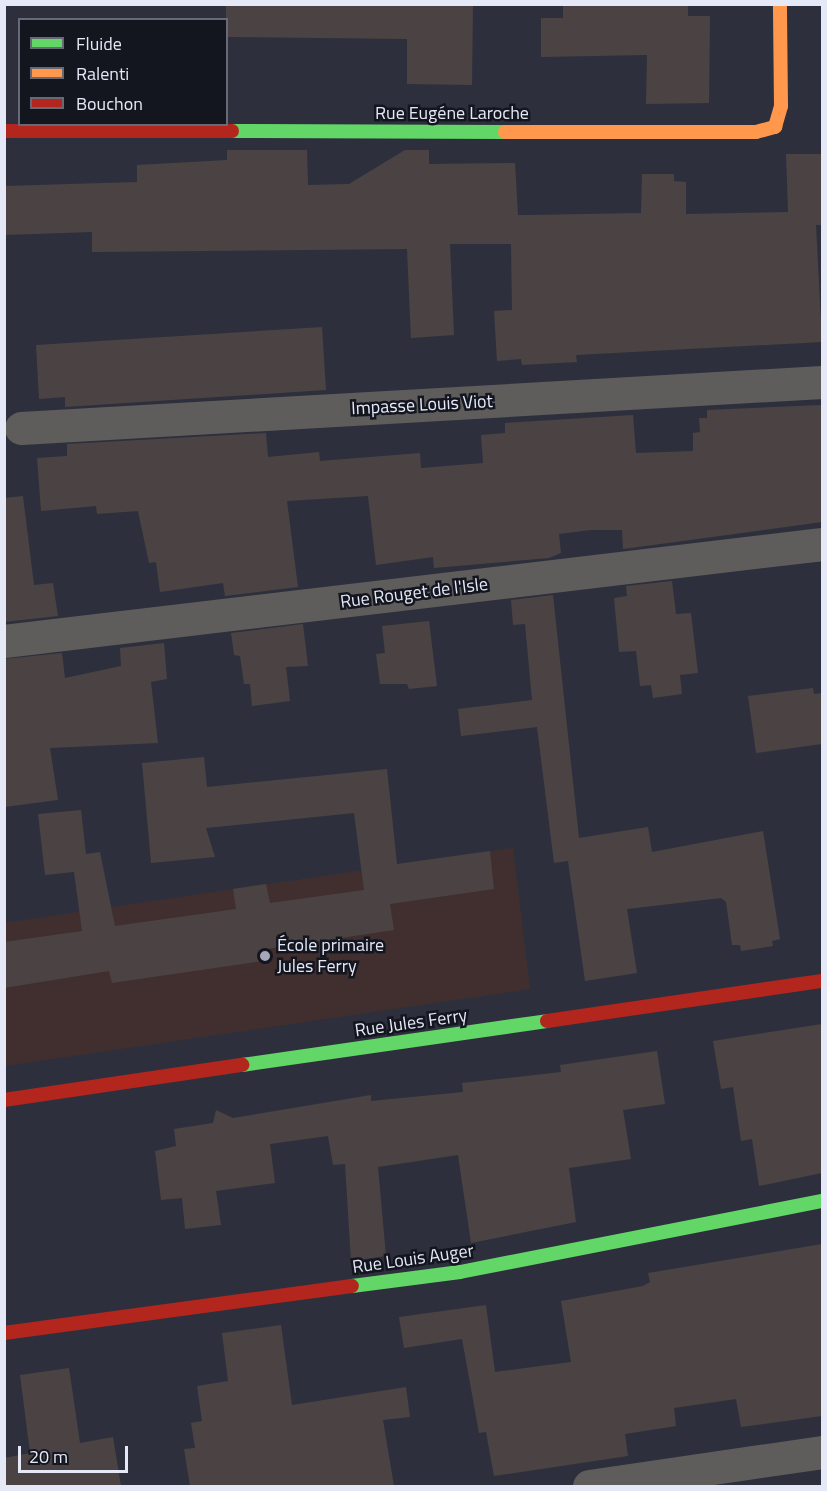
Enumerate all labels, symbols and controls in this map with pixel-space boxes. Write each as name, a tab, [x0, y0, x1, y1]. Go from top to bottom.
legend	[18, 18, 228, 126]
text: Fluide	[76, 30, 122, 57]
text: Ralenti	[76, 60, 129, 87]
text: Bouchon	[76, 90, 143, 117]
street label: Rue Eugéne Laroche	[375, 102, 529, 124]
street label: Impasse Louis Viot	[351, 391, 493, 419]
street label: Rue Rouget de l'Isle	[339, 573, 489, 613]
place label: École primaire Jules Ferry	[277, 935, 384, 978]
marker: École primaire Jules Ferry	[258, 949, 272, 963]
street label: Rue Jules Ferry	[353, 1004, 469, 1042]
street label: Rue Louis Auger	[351, 1240, 475, 1278]
scale bar	[21, 1434, 130, 1472]
text: 20 m	[29, 1443, 68, 1470]

